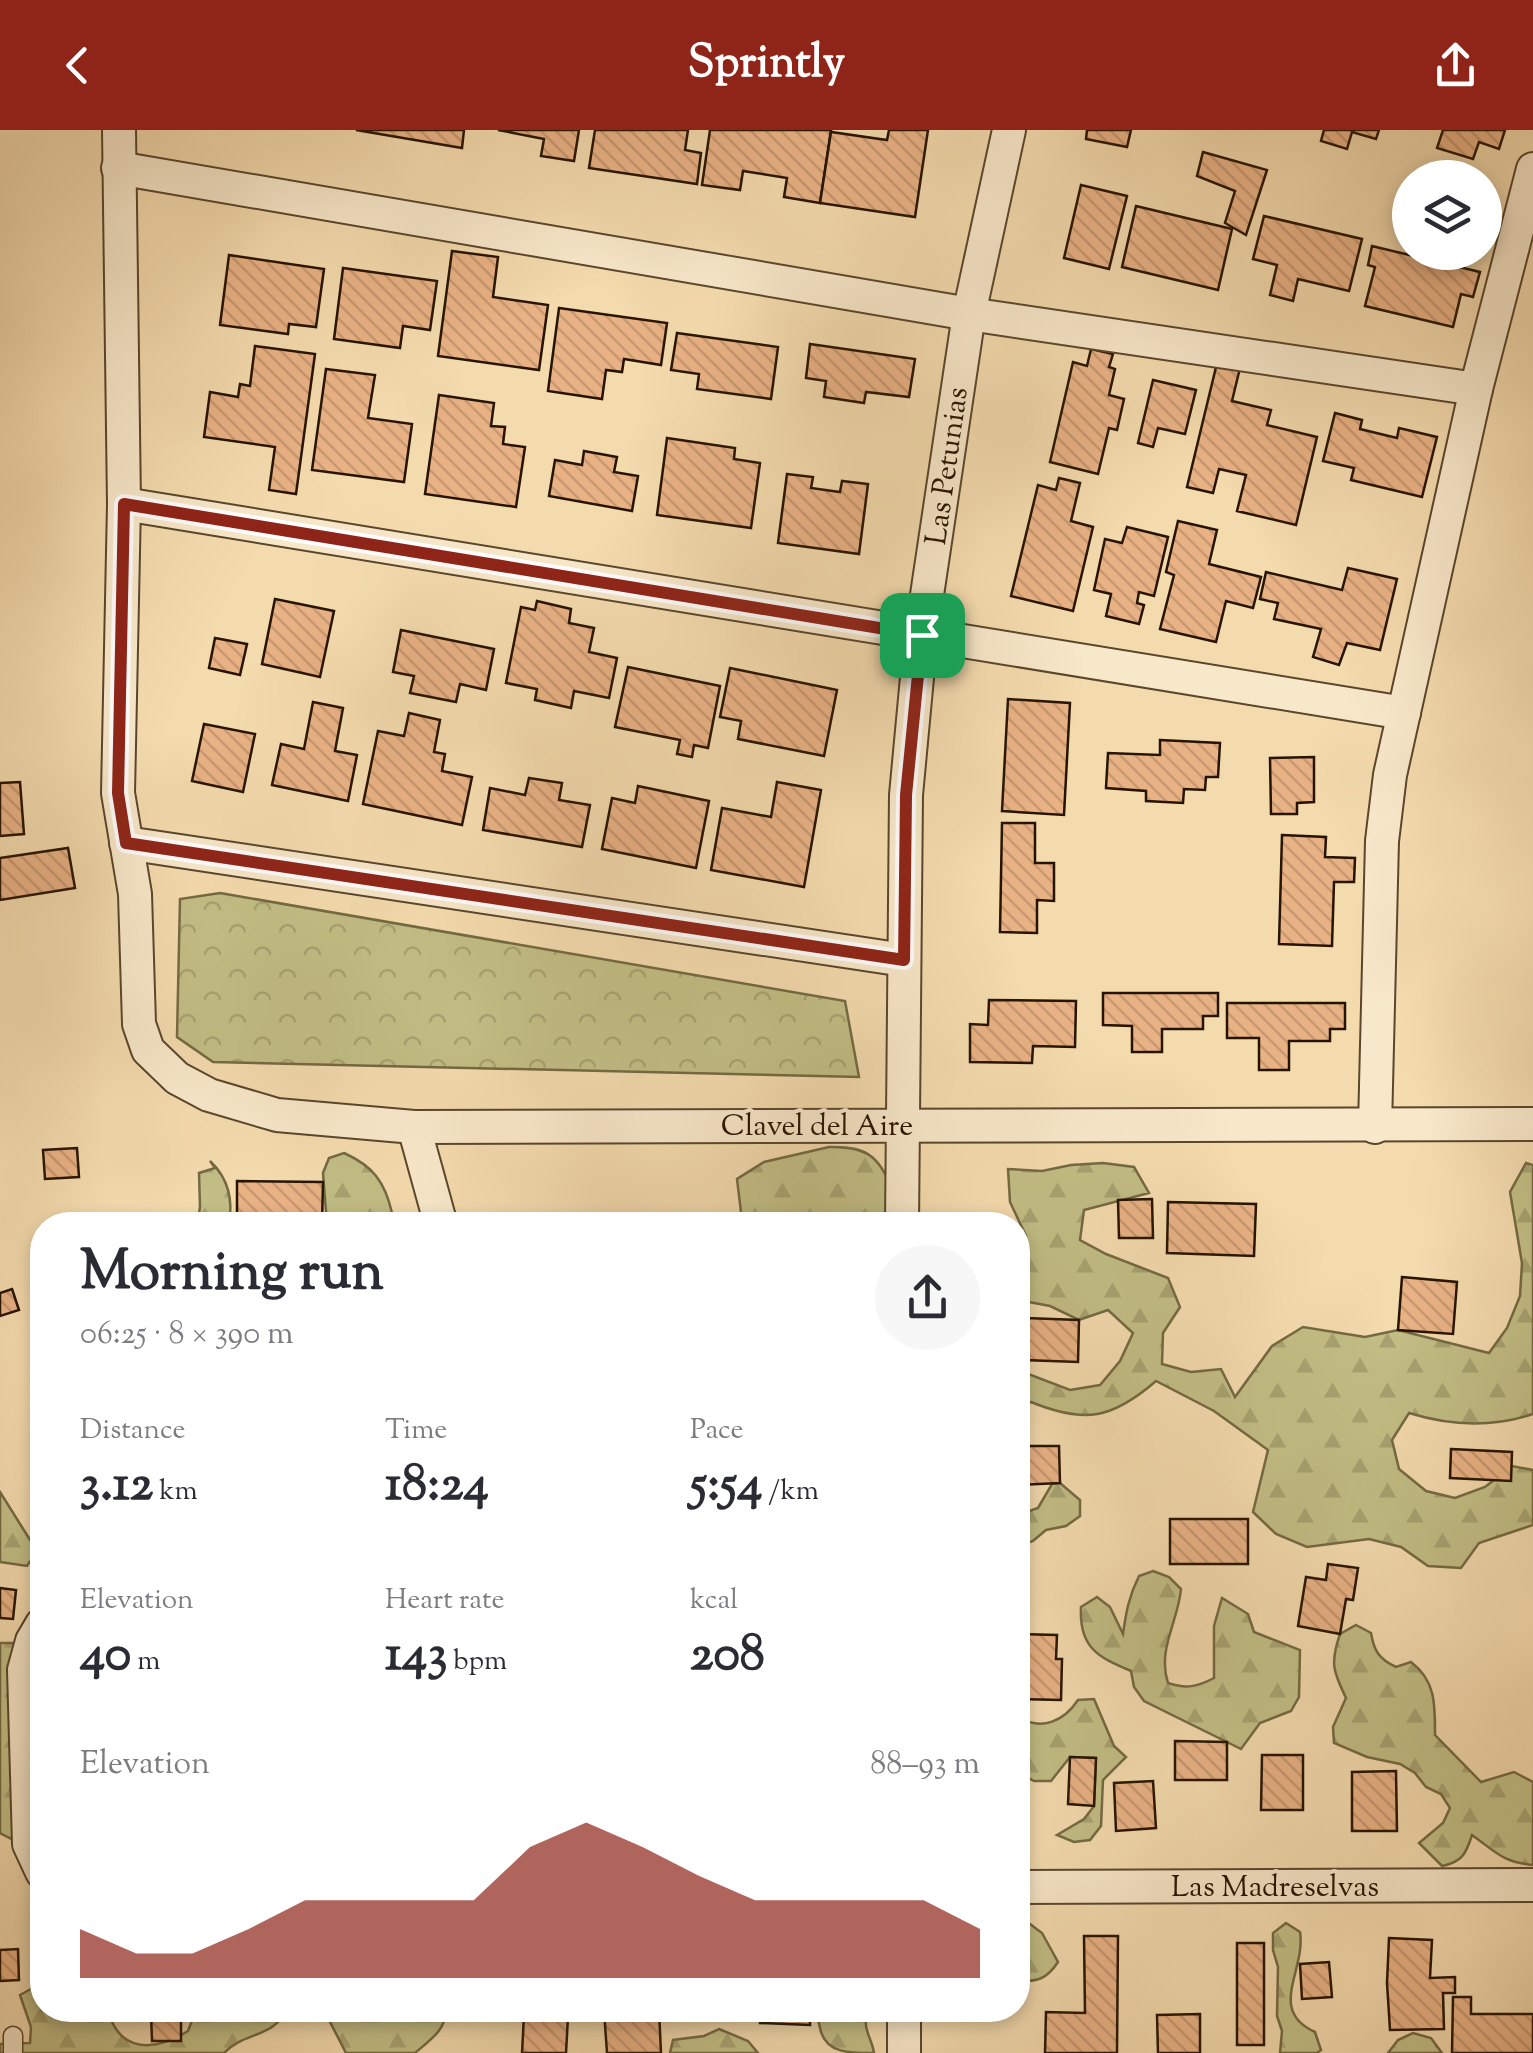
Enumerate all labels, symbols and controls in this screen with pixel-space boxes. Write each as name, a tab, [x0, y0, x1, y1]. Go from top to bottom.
text: Sprintly	[688, 33, 845, 98]
icon: back	[50, 38, 105, 93]
icon: share	[1428, 38, 1483, 93]
map controls	[1392, 160, 1502, 270]
button: layers	[1392, 160, 1502, 270]
street label: Las Petunias	[916, 385, 981, 548]
pin	[880, 593, 965, 678]
icon: arrive	[895, 608, 950, 663]
street label: Clavel del Aire	[721, 1106, 913, 1149]
text: Morning run	[80, 1235, 384, 1314]
button: share	[875, 1245, 980, 1350]
text: 06:25 · 8 × 390 m	[80, 1312, 293, 1358]
text: Distance	[80, 1411, 186, 1451]
text: Time	[385, 1411, 447, 1451]
text: Pace	[690, 1411, 744, 1451]
text: 3.12	[80, 1451, 153, 1523]
text: 18:24	[385, 1451, 489, 1523]
text: 5:54	[690, 1451, 762, 1523]
text: km	[153, 1472, 198, 1512]
text: /km	[762, 1472, 819, 1512]
text: Elevation	[80, 1581, 194, 1621]
text: Heart rate	[385, 1581, 505, 1621]
text: kcal	[690, 1581, 738, 1621]
text: 40	[80, 1621, 131, 1693]
text: 143	[385, 1621, 447, 1693]
text: 208	[690, 1621, 765, 1693]
text: m	[131, 1642, 160, 1682]
text: bpm	[447, 1642, 507, 1682]
text: Elevation	[80, 1742, 210, 1788]
text: 88–93 m	[870, 1742, 980, 1788]
street label: Las Madreselvas	[1171, 1867, 1379, 1910]

